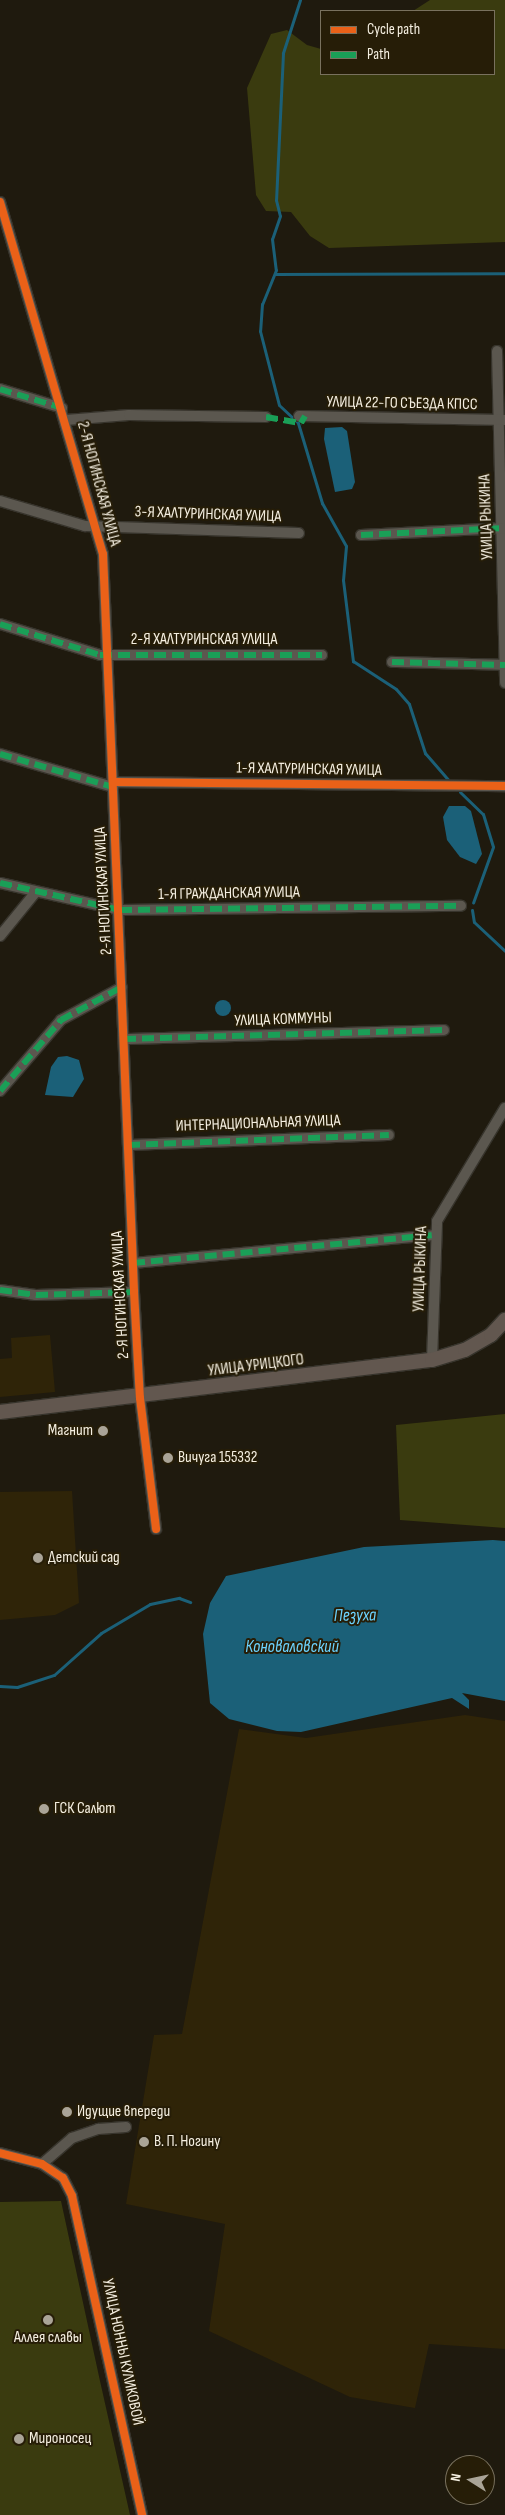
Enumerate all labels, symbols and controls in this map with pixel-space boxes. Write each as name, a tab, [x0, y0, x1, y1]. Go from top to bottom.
legend	[320, 10, 495, 75]
text: Cycle path	[367, 20, 420, 39]
text: Path	[367, 45, 390, 64]
street label: УЛИЦА 22-ГО СЪЕЗДА КПСС	[326, 393, 478, 415]
street label: 2-Я НОГИНСКАЯ УЛИЦА	[72, 420, 124, 548]
street label: УЛИЦА РЫКИНА	[476, 474, 498, 560]
street label: 3-Я ХАЛТУРИНСКАЯ УЛИЦА	[134, 503, 282, 527]
street label: 2-Я ХАЛТУРИНСКАЯ УЛИЦА	[131, 630, 277, 650]
street label: 1-Я ХАЛТУРИНСКАЯ УЛИЦА	[236, 759, 382, 781]
street label: 2-Я НОГИНСКАЯ УЛИЦА	[91, 826, 117, 956]
street label: 1-Я ГРАЖДАНСКАЯ УЛИЦА	[158, 883, 300, 905]
street label: УЛИЦА КОММУНЫ	[234, 1009, 332, 1031]
street label: ИНТЕРНАЦИОНАЛЬНАЯ УЛИЦА	[175, 1112, 341, 1136]
street label: УЛИЦА РЫКИНА	[410, 1226, 432, 1312]
street label: 2-Я НОГИНСКАЯ УЛИЦА	[108, 1230, 134, 1360]
street label: УЛИЦА УРИЦКОГО	[207, 1351, 305, 1381]
place label: Магнит	[48, 1421, 93, 1441]
marker: Магнит	[97, 1425, 109, 1437]
place label: Вичуга 155332	[178, 1448, 257, 1468]
marker: Вичуга 155332	[162, 1452, 174, 1464]
place label: Детский сад	[48, 1548, 120, 1568]
marker: Детский сад	[32, 1552, 44, 1564]
water label: Пезуха	[334, 1605, 376, 1627]
water label: Коноваловский	[245, 1636, 339, 1658]
place label: ГСК Салют	[54, 1799, 116, 1819]
marker: ГСК Салют	[38, 1803, 50, 1815]
place label: Идущие впереди	[77, 2102, 170, 2122]
marker: Идущие впереди	[61, 2106, 73, 2118]
place label: В. П. Ногину	[154, 2132, 220, 2152]
marker: В. П. Ногину	[138, 2136, 150, 2148]
street label: УЛИЦА НОННЫ КУЛИКОВОЙ	[97, 2277, 147, 2427]
marker: Аллея славы	[42, 2314, 54, 2326]
place label: Аллея славы	[14, 2328, 82, 2348]
place label: Мироносец	[29, 2429, 91, 2449]
marker: Мироносец	[13, 2433, 25, 2445]
north arrow	[445, 2455, 495, 2505]
text: N	[447, 2472, 465, 2483]

